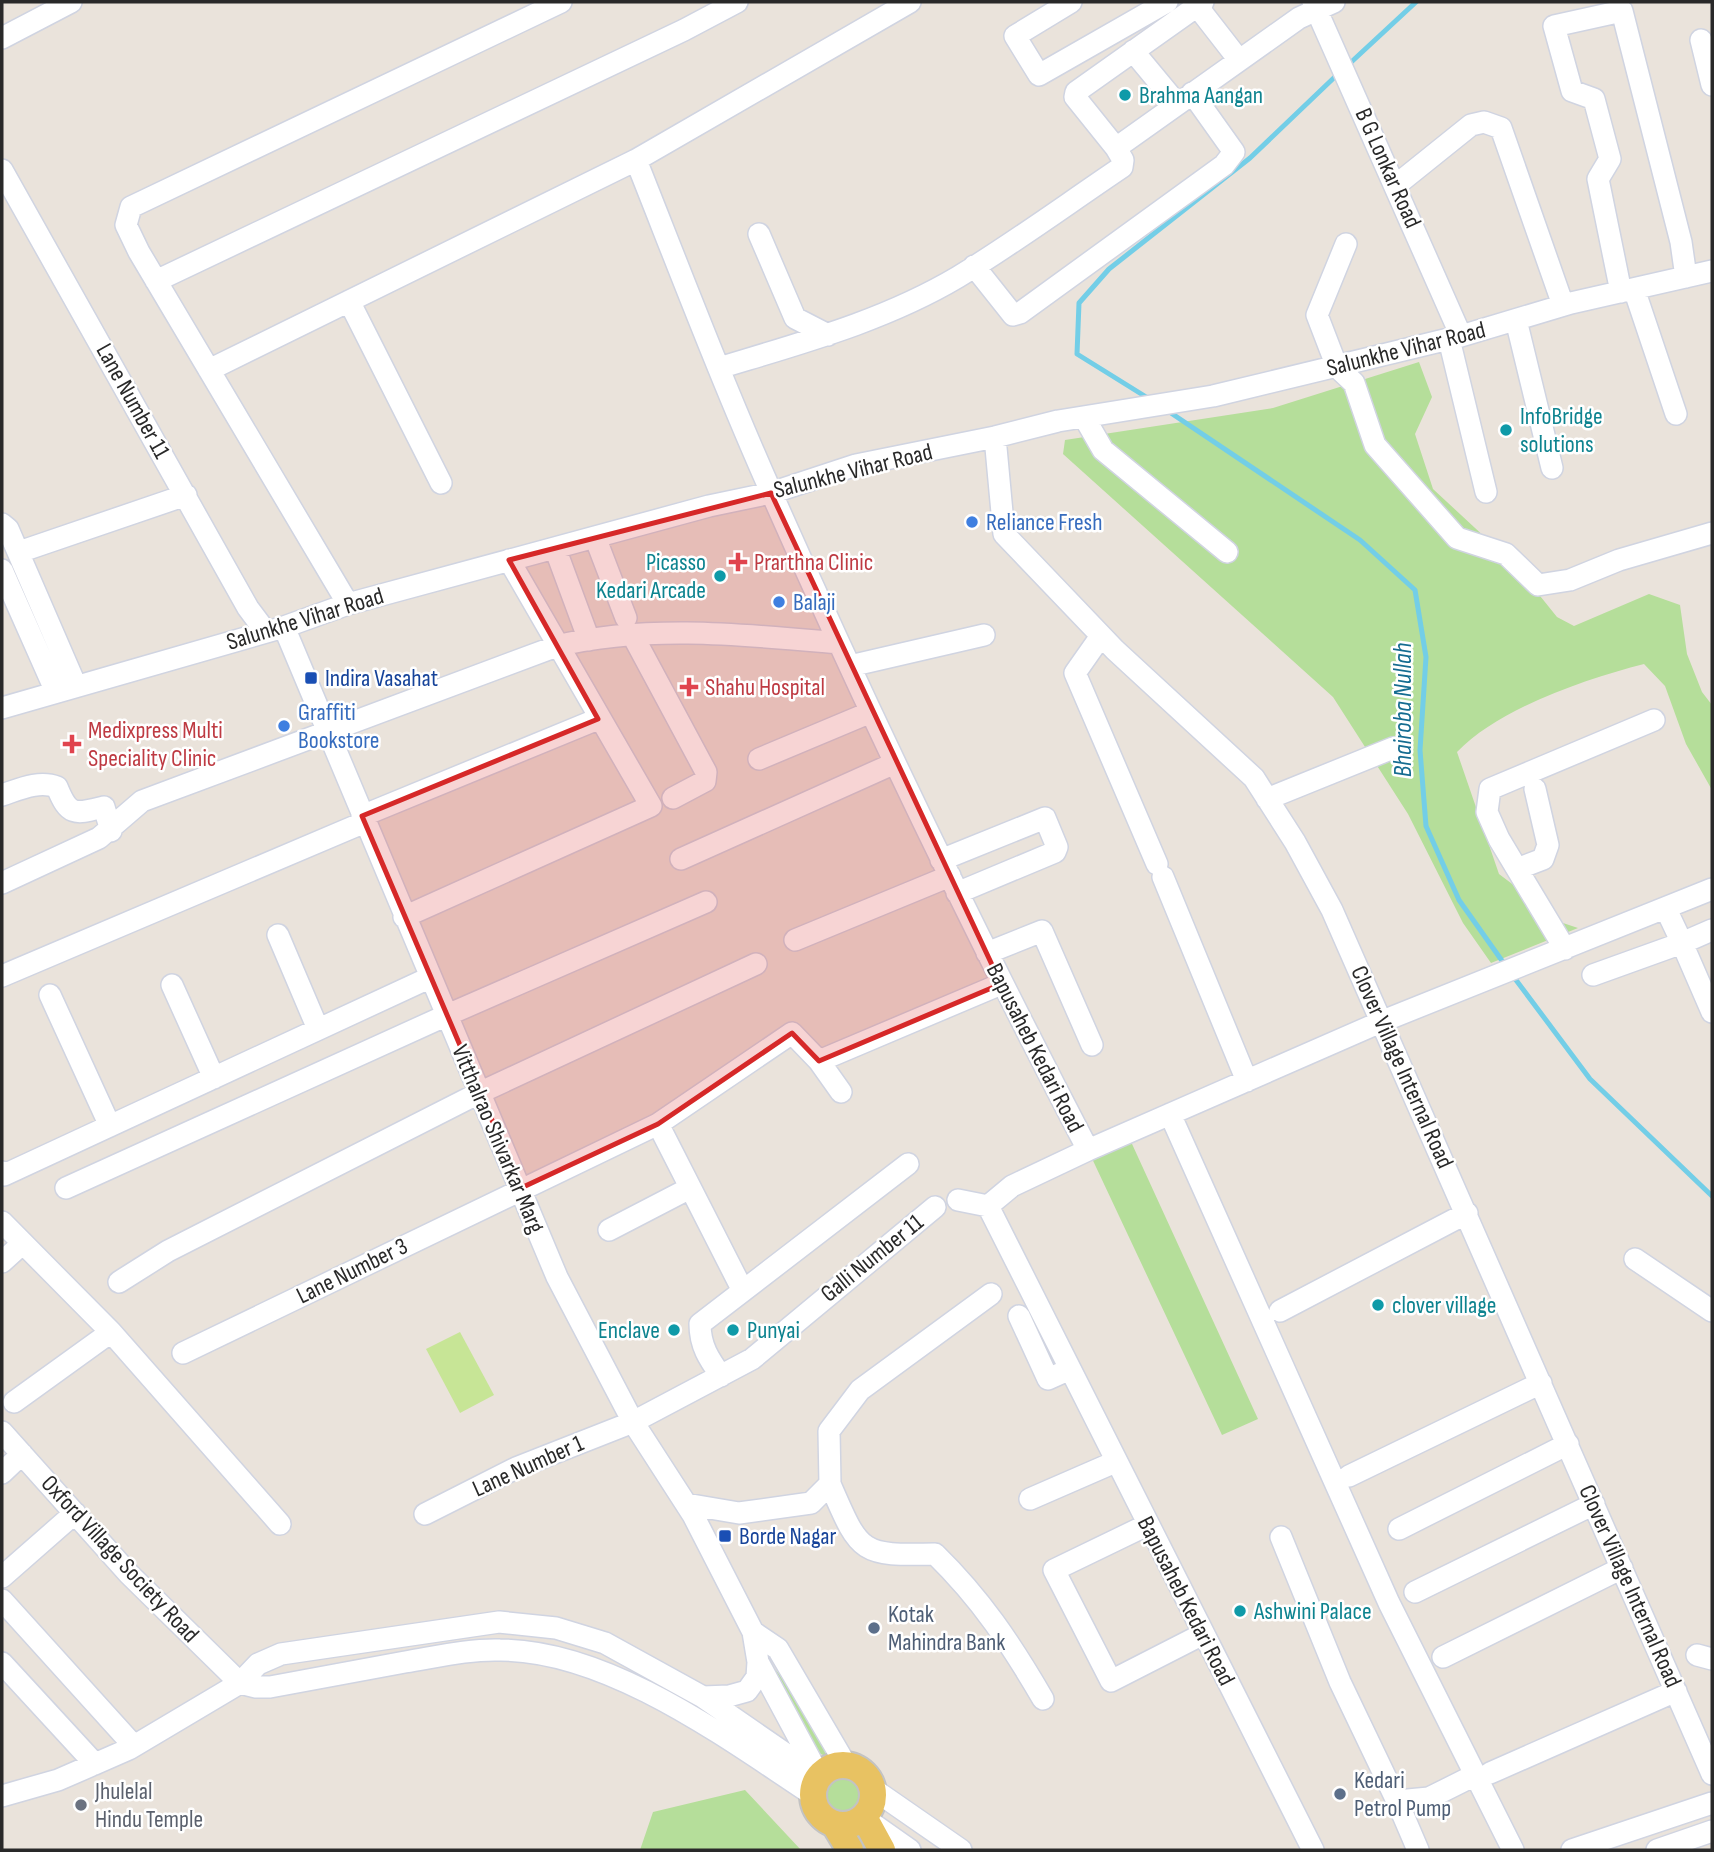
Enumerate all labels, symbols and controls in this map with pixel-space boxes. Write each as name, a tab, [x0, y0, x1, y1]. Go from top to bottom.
place label: Brahma Aangan	[1139, 81, 1263, 110]
marker: Brahma Aangan	[1117, 87, 1133, 103]
street label: B G Lonkar Road	[1349, 104, 1427, 232]
street label: Salunkhe Vihar Road	[1324, 315, 1488, 383]
street label: Lane Number 11	[90, 339, 177, 464]
place label: InfoBridge solutions	[1520, 402, 1603, 459]
marker: InfoBridge solutions	[1498, 422, 1514, 438]
street label: Salunkhe Vihar Road	[771, 437, 935, 505]
place label: Reliance Fresh	[986, 508, 1102, 537]
marker: Reliance Fresh	[964, 514, 980, 530]
place label: Picasso Kedari Arcade	[596, 548, 706, 605]
place label: Prarthna Clinic	[754, 548, 873, 577]
marker: Prarthna Clinic	[728, 552, 748, 572]
marker: Picasso Kedari Arcade	[712, 568, 728, 584]
street label: Salunkhe Vihar Road	[223, 581, 387, 657]
place label: Balaji	[793, 588, 835, 617]
marker: Balaji	[771, 594, 787, 610]
water label: Bhairoba Nullah	[1388, 643, 1419, 777]
place label: Indira Vasahat	[325, 664, 438, 693]
marker: Indira Vasahat	[303, 670, 319, 686]
place label: Shahu Hospital	[705, 673, 825, 702]
marker: Shahu Hospital	[679, 677, 699, 697]
place label: Graffiti Bookstore	[298, 698, 379, 755]
place label: Medixpress Multi Speciality Clinic	[88, 716, 223, 773]
marker: Graffiti Bookstore	[276, 718, 292, 734]
marker: Medixpress Multi Speciality Clinic	[62, 734, 82, 754]
street label: Bapusaheb Kedari Road	[980, 959, 1090, 1137]
street label: Clover Village Internal Road	[1344, 961, 1460, 1173]
street label: Vitthalrao Shivarkar Marg	[445, 1040, 551, 1238]
street label: Galli Number 11	[815, 1207, 930, 1308]
street label: Lane Number 3	[292, 1232, 412, 1310]
place label: clover village	[1392, 1291, 1496, 1320]
marker: clover village	[1370, 1297, 1386, 1313]
place label: Enclave	[598, 1316, 660, 1345]
place label: Punyai	[747, 1316, 800, 1345]
marker: Enclave	[666, 1322, 682, 1338]
marker: Punyai	[725, 1322, 741, 1338]
street label: Lane Number 1	[468, 1428, 588, 1503]
street label: Oxford Village Society Road	[35, 1469, 205, 1649]
street label: Clover Village Internal Road	[1572, 1480, 1688, 1692]
street label: Bapusaheb Kedari Road	[1131, 1512, 1241, 1690]
place label: Borde Nagar	[739, 1522, 837, 1551]
marker: Borde Nagar	[717, 1528, 733, 1544]
place label: Ashwini Palace	[1253, 1597, 1372, 1626]
place label: Kotak Mahindra Bank	[888, 1600, 1006, 1657]
marker: Ashwini Palace	[1232, 1603, 1248, 1619]
marker: Kotak Mahindra Bank	[866, 1620, 882, 1636]
place label: Kedari Petrol Pump	[1354, 1766, 1451, 1823]
place label: Jhulelal Hindu Temple	[94, 1777, 203, 1834]
marker: Kedari Petrol Pump	[1332, 1786, 1348, 1802]
marker: Jhulelal Hindu Temple	[73, 1797, 89, 1813]

